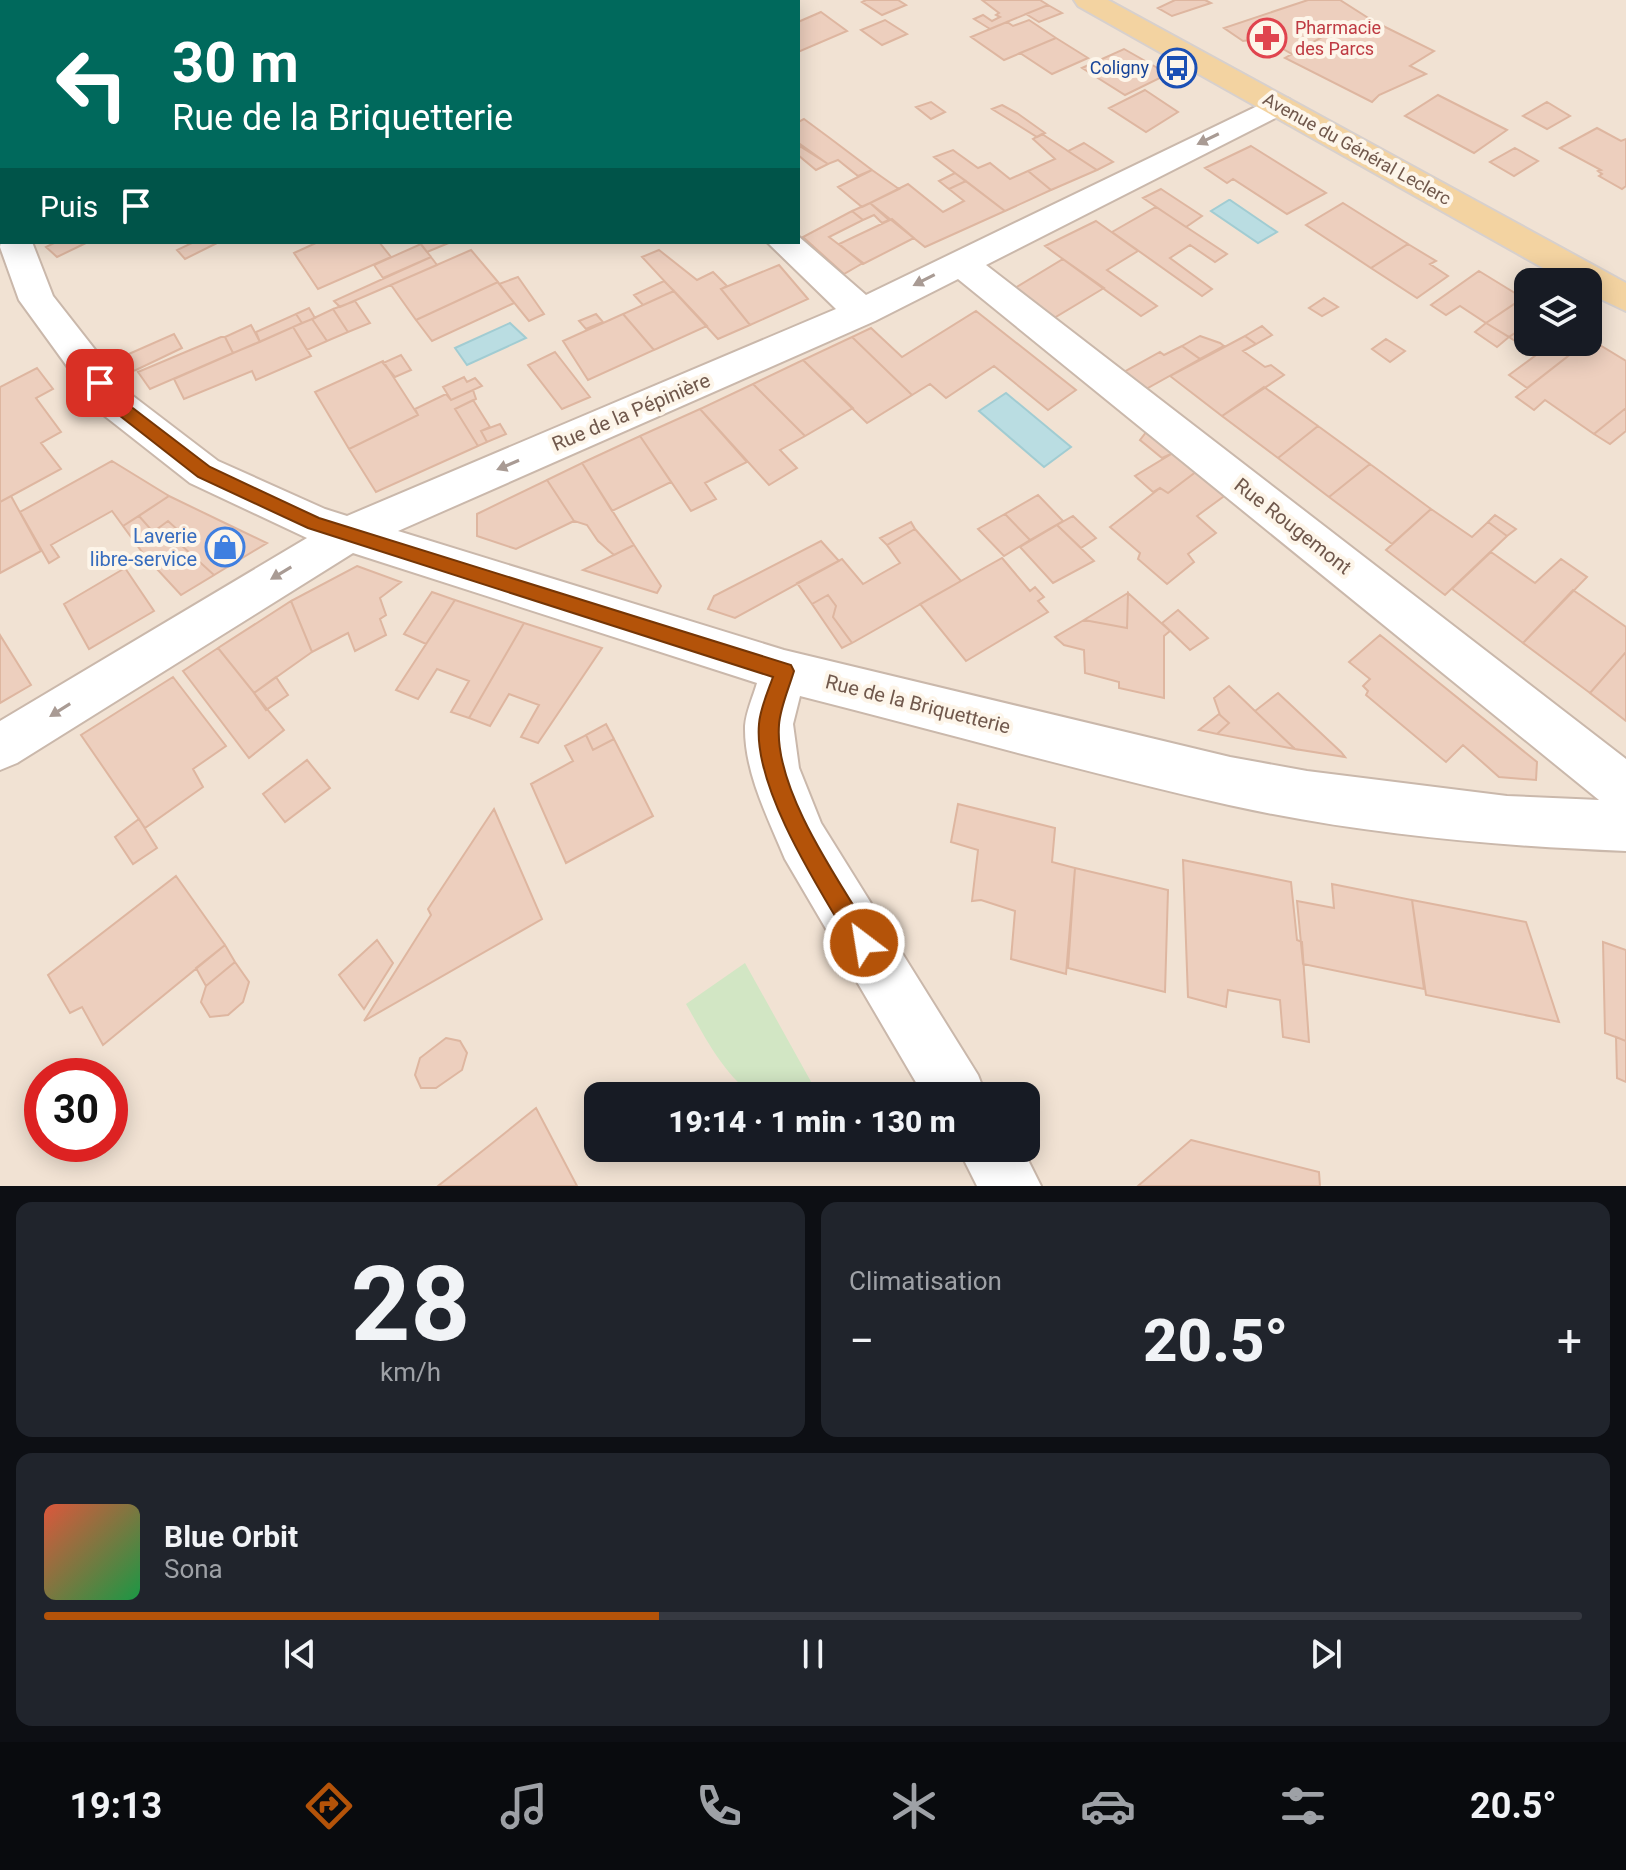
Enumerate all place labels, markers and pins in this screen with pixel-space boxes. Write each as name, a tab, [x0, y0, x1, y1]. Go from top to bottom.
pharmacy icon: Pharmacie des Parcs	[1246, 17, 1288, 59]
place label: Pharmacie des Parcs	[1295, 17, 1381, 59]
bus stop icon: Coligny	[1156, 47, 1198, 89]
place label: Coligny	[1090, 57, 1149, 78]
pin	[66, 349, 134, 417]
place label: Laverie libre-service	[90, 524, 197, 571]
shop icon: Laverie libre-service	[204, 526, 246, 568]

